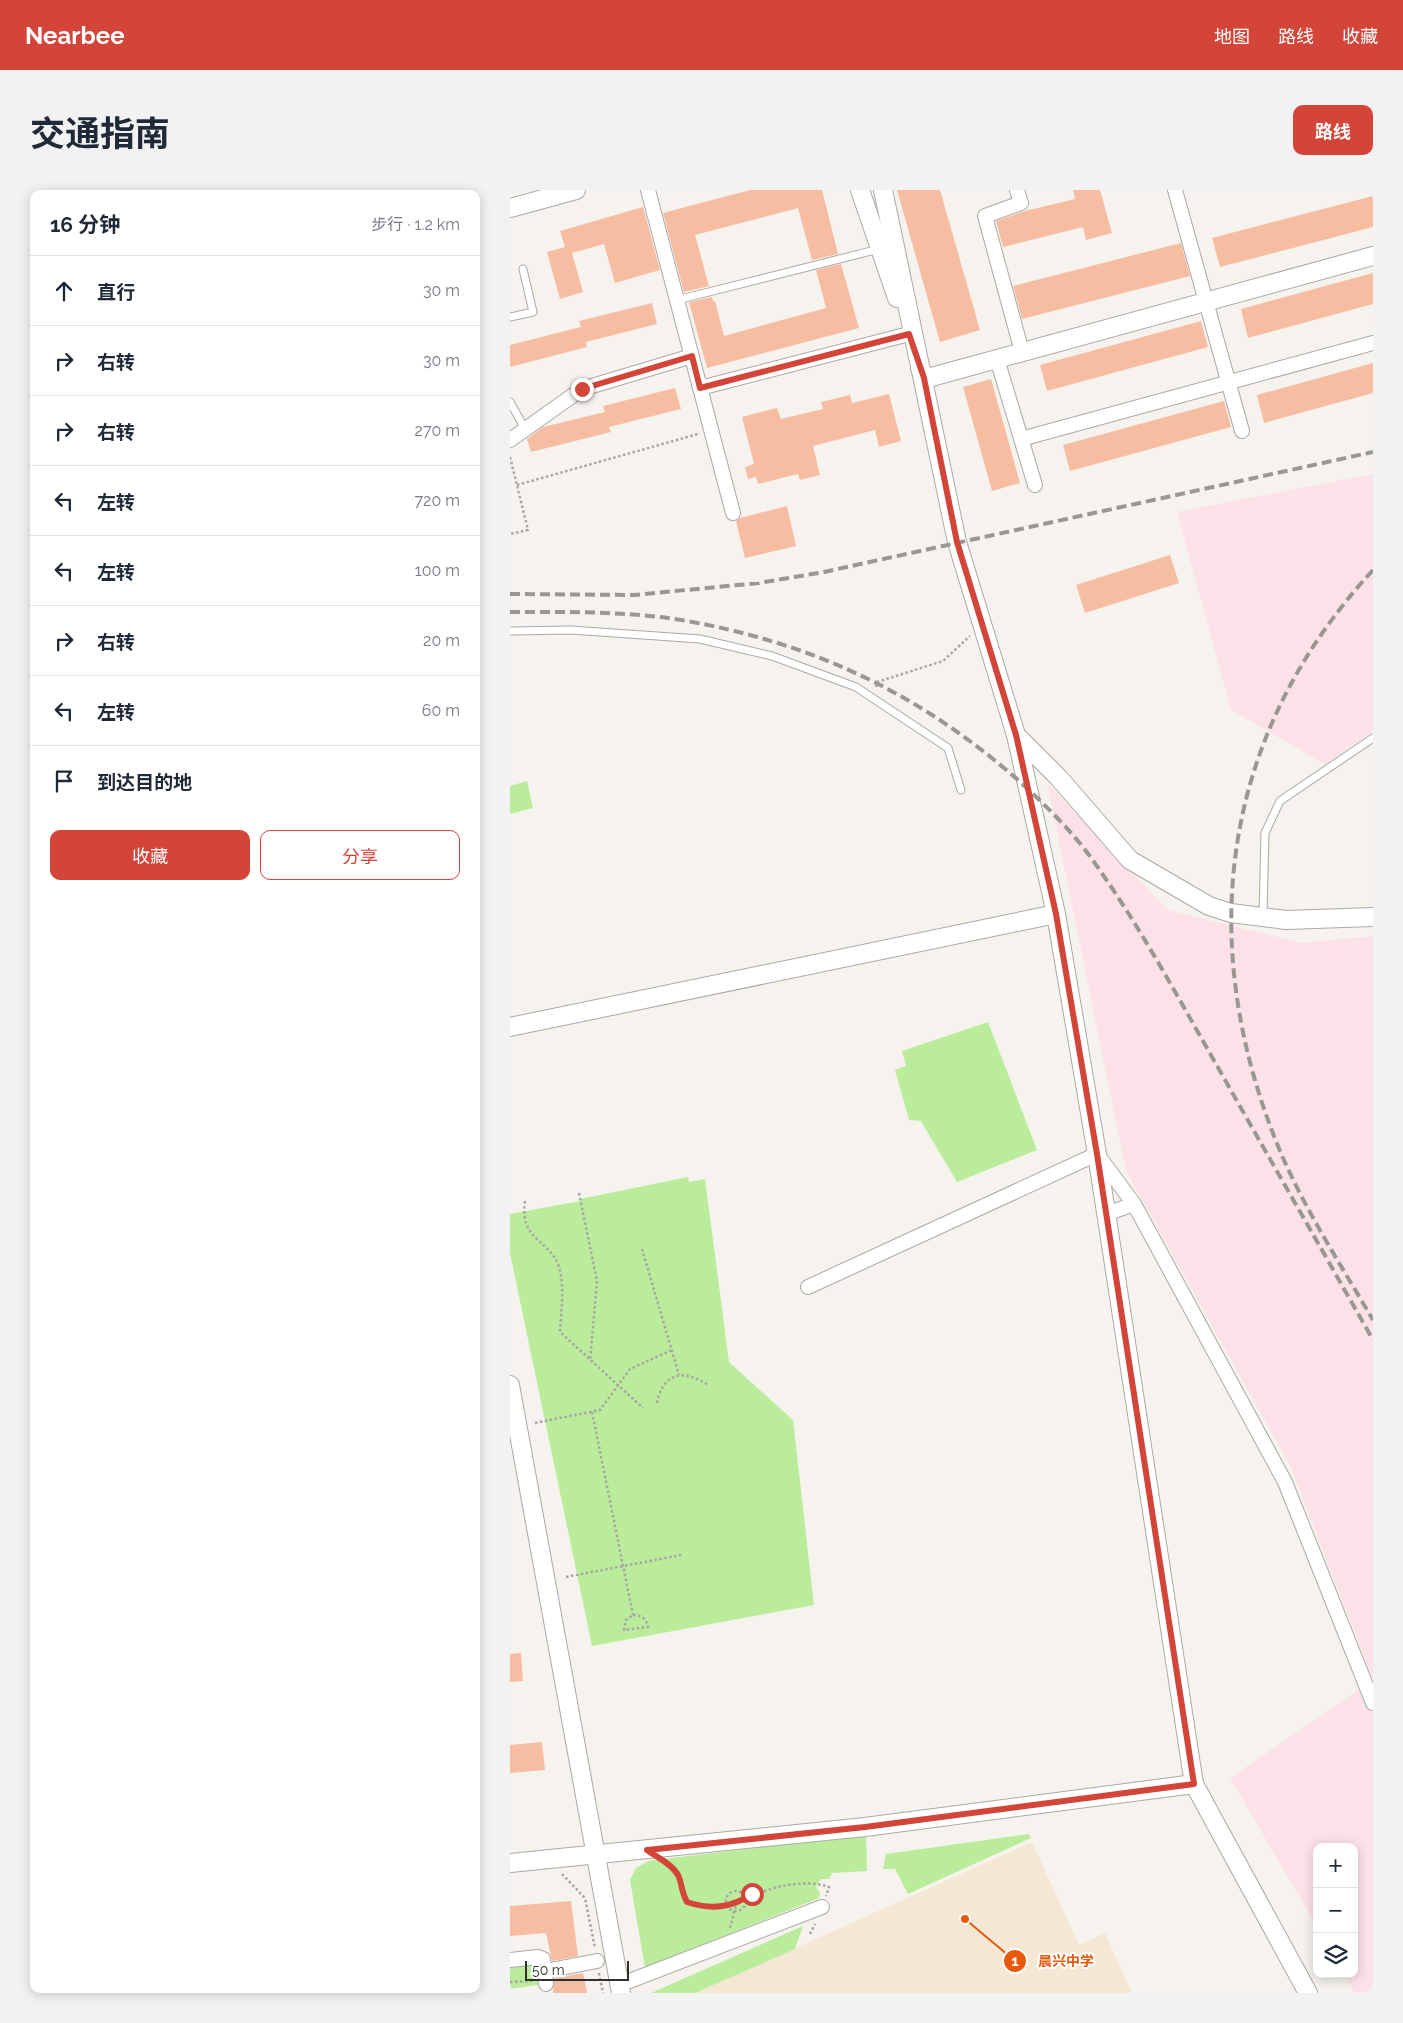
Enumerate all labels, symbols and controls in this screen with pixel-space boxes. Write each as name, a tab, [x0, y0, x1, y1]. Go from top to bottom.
text: Nearbee	[25, 21, 125, 50]
text: 地图	[1214, 26, 1250, 47]
text: 路线	[1278, 26, 1314, 47]
text: 收藏	[1342, 26, 1378, 47]
button: 路线	[1293, 105, 1373, 155]
text: 交通指南	[30, 113, 170, 154]
text: 16 分钟	[50, 212, 120, 237]
text: 步行 · 1.2 km	[371, 215, 460, 234]
icon: ahead	[50, 277, 78, 305]
text: 直行	[97, 281, 135, 303]
text: 30 m	[423, 281, 460, 300]
icon: right	[50, 347, 78, 375]
text: 右转	[97, 351, 135, 373]
text: 30 m	[423, 351, 460, 370]
route end	[571, 378, 594, 401]
icon: right	[50, 417, 78, 445]
text: 右转	[97, 421, 135, 443]
text: 270 m	[415, 421, 460, 440]
icon: left	[50, 487, 78, 515]
text: 左转	[97, 491, 135, 513]
text: 720 m	[415, 491, 460, 510]
icon: left	[50, 557, 78, 585]
text: 左转	[97, 561, 135, 583]
text: 100 m	[415, 561, 460, 580]
icon: right	[50, 627, 78, 655]
text: 右转	[97, 631, 135, 653]
text: 20 m	[423, 631, 460, 650]
icon: left	[50, 697, 78, 725]
text: 左转	[97, 701, 135, 723]
text: 60 m	[422, 701, 460, 720]
icon: arrive	[50, 767, 78, 795]
text: 到达目的地	[97, 771, 192, 793]
button: 收藏	[50, 830, 250, 880]
button: 分享	[260, 830, 460, 880]
map controls	[1313, 1843, 1358, 1978]
button: +	[1313, 1843, 1358, 1888]
route start	[741, 1883, 764, 1906]
button: −	[1313, 1888, 1358, 1933]
button: layers	[1313, 1933, 1358, 1978]
callout: 晨兴中学	[1003, 1947, 1104, 1976]
text: 1	[1011, 1952, 1019, 1970]
text: 晨兴中学	[1038, 1953, 1094, 1969]
scale bar	[525, 1958, 629, 1981]
text: 50 m	[532, 1962, 565, 1978]

